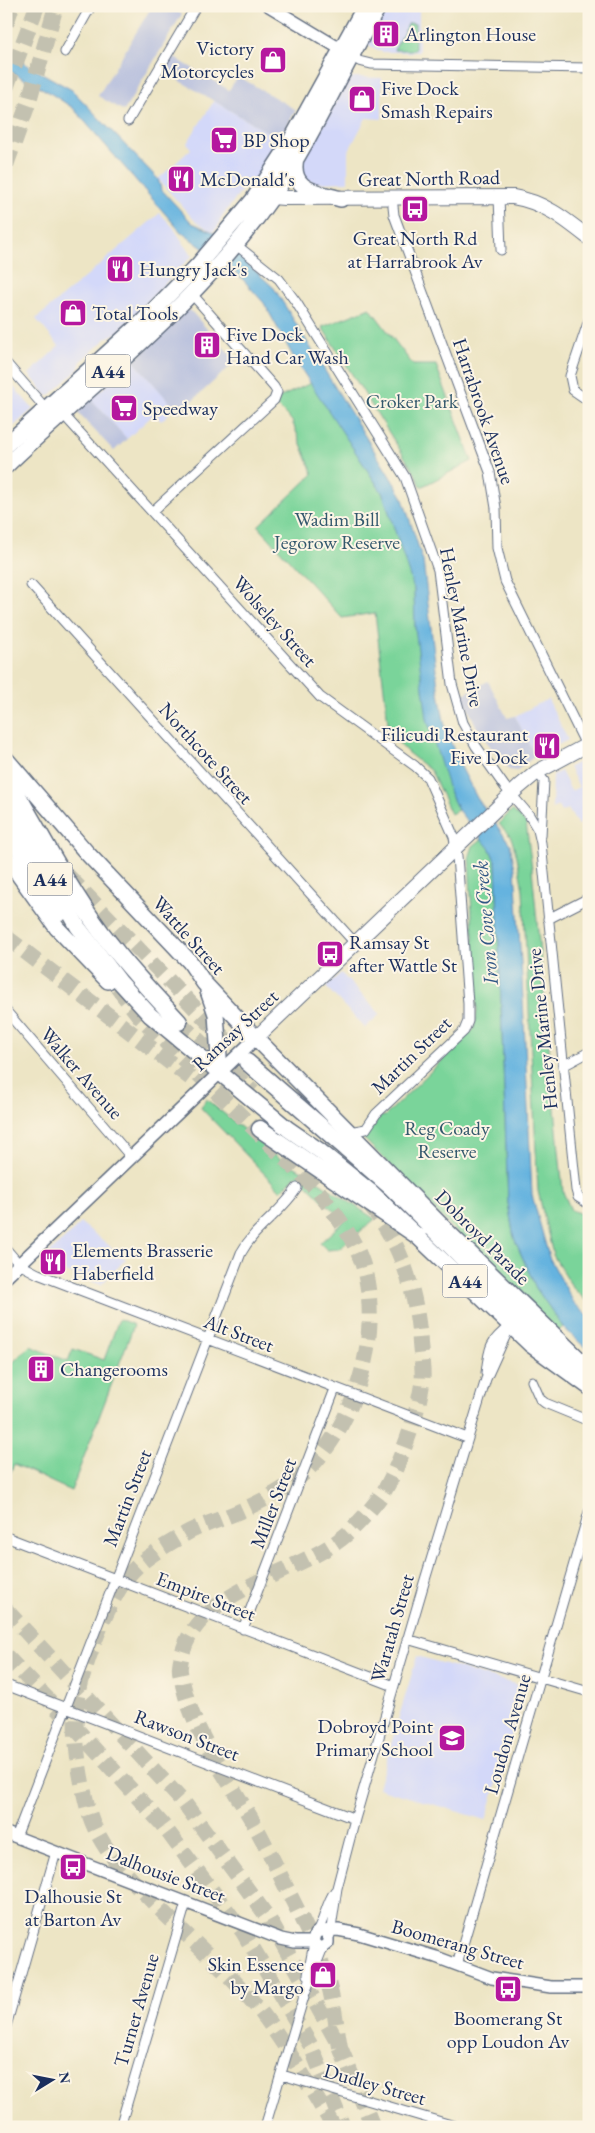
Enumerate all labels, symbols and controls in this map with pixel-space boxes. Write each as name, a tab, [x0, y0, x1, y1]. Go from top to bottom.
building icon: Arlington House	[371, 19, 401, 49]
place label: Arlington House	[404, 21, 536, 47]
place label: Victory Motorcycles	[160, 35, 254, 84]
shop icon: Victory Motorcycles	[258, 45, 288, 75]
place label: Five Dock Smash Repairs	[381, 75, 493, 124]
shop icon: Five Dock Smash Repairs	[347, 84, 377, 114]
supermarket icon: BP Shop	[209, 125, 239, 155]
place label: BP Shop	[243, 127, 310, 153]
restaurant icon: McDonald's	[166, 164, 196, 194]
street label: Great North Road	[358, 164, 501, 192]
place label: McDonald's	[200, 166, 295, 192]
bus stop icon: Great North Rd at Harrabrook Av	[400, 194, 430, 224]
place label: Great North Rd at Harrabrook Av	[348, 225, 483, 274]
restaurant icon: Hungry Jack's	[105, 254, 135, 284]
place label: Hungry Jack's	[139, 256, 247, 282]
shop icon: Total Tools	[58, 298, 88, 328]
place label: Total Tools	[92, 300, 178, 326]
place label: Five Dock Hand Car Wash	[226, 321, 349, 370]
building icon: Five Dock Hand Car Wash	[192, 330, 222, 360]
street label: Harrabrook Avenue	[447, 335, 521, 488]
road number: A44	[86, 354, 130, 388]
park label: Croker Park	[366, 388, 459, 414]
supermarket icon: Speedway	[109, 393, 139, 423]
place label: Speedway	[143, 395, 218, 421]
park label: Wadim Bill Jegorow Reserve	[272, 506, 400, 555]
street label: Henley Marine Drive	[434, 545, 490, 709]
street label: Wolseley Street	[227, 570, 323, 673]
street label: Northcote Street	[153, 696, 259, 810]
place label: Filicudi Restaurant Five Dock	[381, 721, 529, 770]
restaurant icon: Filicudi Restaurant Five Dock	[532, 731, 562, 761]
water label: Iron Cove Creek	[466, 859, 504, 987]
road number: A44	[28, 862, 72, 896]
street label: Wattle Street	[147, 890, 232, 980]
place label: Ramsay St after Wattle St	[349, 929, 458, 978]
bus stop icon: Ramsay St after Wattle St	[315, 939, 345, 969]
street label: Henley Marine Drive	[521, 947, 563, 1111]
street label: Ramsay Street	[186, 983, 284, 1077]
street label: Martin Street	[365, 1010, 457, 1100]
street label: Walker Avenue	[35, 1021, 129, 1125]
park label: Reg Coady Reserve	[404, 1115, 490, 1164]
street label: Dobroyd Parade	[430, 1184, 536, 1290]
place label: Elements Brasserie Haberfield	[72, 1237, 213, 1286]
restaurant icon: Elements Brasserie Haberfield	[38, 1247, 68, 1277]
road number: A44	[442, 1264, 488, 1298]
street label: Alt Street	[199, 1307, 278, 1358]
building icon: Changerooms	[26, 1354, 56, 1384]
place label: Changerooms	[60, 1356, 168, 1382]
street label: Martin Street	[97, 1445, 158, 1550]
street label: Miller Street	[244, 1453, 302, 1552]
street label: Empire Street	[153, 1565, 260, 1627]
street label: Waratah Street	[364, 1570, 420, 1685]
street label: Loudon Avenue	[477, 1671, 537, 1797]
street label: Rawson Street	[131, 1703, 244, 1767]
place label: Dobroyd Point Primary School	[315, 1713, 434, 1762]
school or university icon: Dobroyd Point Primary School	[437, 1723, 467, 1753]
street label: Dalhousie Street	[103, 1839, 230, 1909]
bus stop icon: Dalhousie St at Barton Av	[58, 1852, 88, 1882]
place label: Dalhousie St at Barton Av	[24, 1883, 122, 1932]
street label: Boomerang Street	[389, 1913, 528, 1976]
street label: Turner Avenue	[107, 1950, 165, 2070]
place label: Skin Essence by Margo	[208, 1951, 304, 2000]
shop icon: Skin Essence by Margo	[308, 1960, 338, 1990]
bus stop icon: Boomerang St opp Loudon Av	[493, 1974, 523, 2004]
place label: Boomerang St opp Loudon Av	[447, 2005, 570, 2054]
north arrow	[28, 2056, 78, 2106]
street label: Dudley Street	[321, 2057, 430, 2111]
text: N	[55, 2071, 75, 2086]

